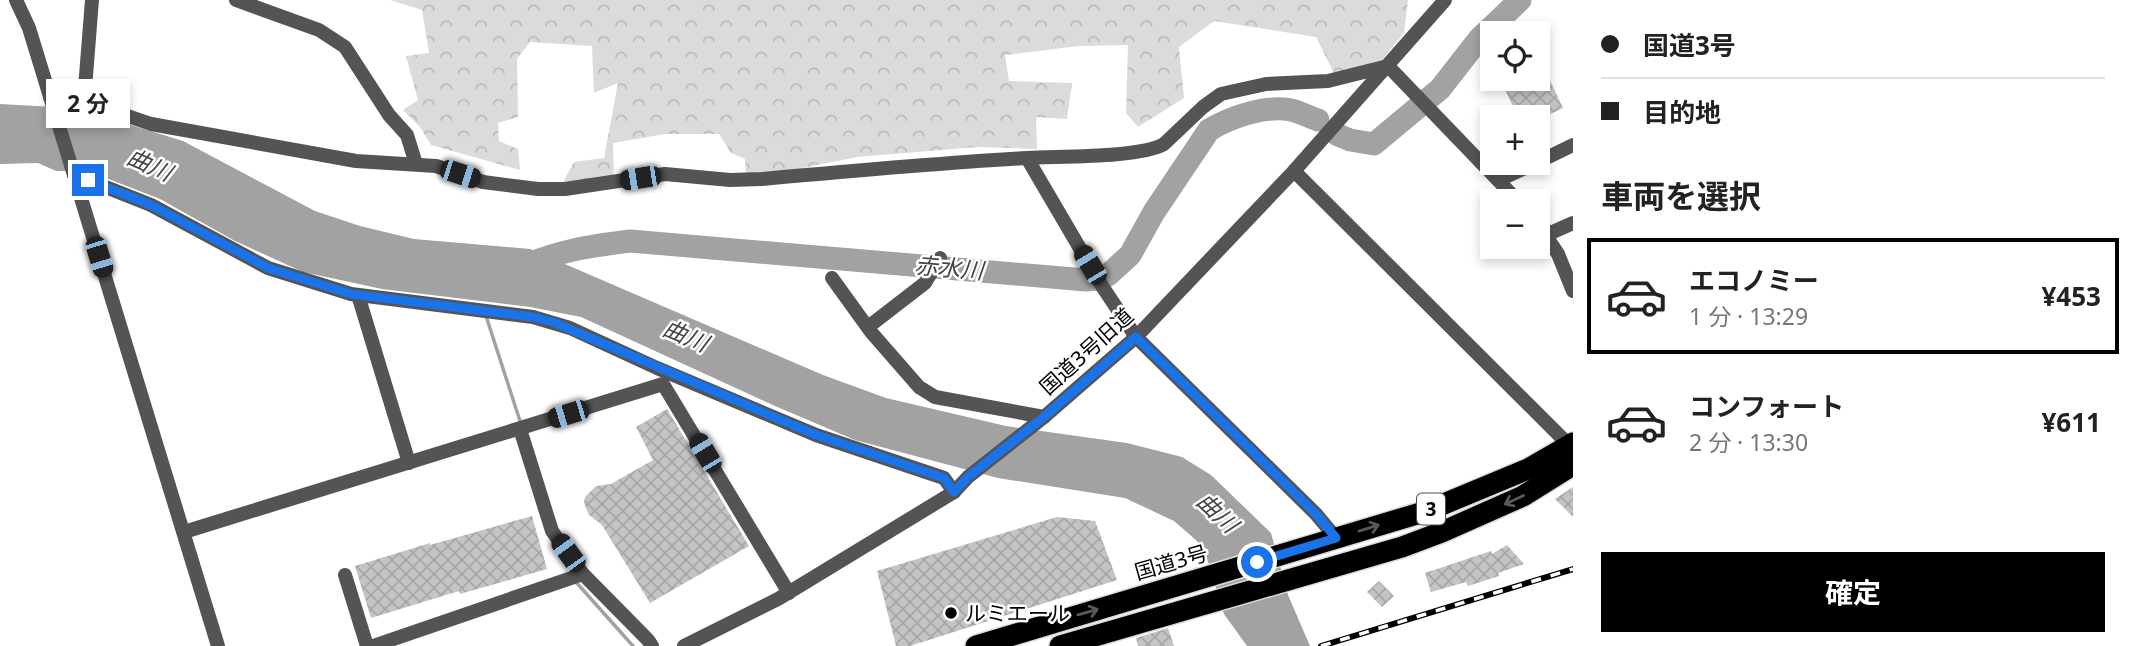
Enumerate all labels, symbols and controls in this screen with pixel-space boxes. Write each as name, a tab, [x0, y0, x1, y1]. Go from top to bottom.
map controls	[1480, 21, 1550, 259]
button: locate	[1480, 21, 1550, 91]
text: 国道3号	[1643, 27, 1736, 63]
callout: 2 分	[46, 78, 130, 128]
text: 2 分	[67, 87, 109, 119]
text: 目的地	[1643, 94, 1721, 130]
button: +	[1480, 105, 1550, 175]
water label: 曲川	[122, 140, 180, 189]
car	[437, 158, 484, 190]
route end	[72, 164, 104, 196]
car	[618, 164, 663, 192]
text: 車両を選択	[1601, 174, 1761, 217]
button: −	[1480, 189, 1550, 259]
car	[83, 234, 116, 280]
car	[1071, 242, 1110, 288]
water label: 赤水川	[913, 248, 988, 286]
text: エコノミー	[1689, 262, 1819, 298]
icon: car	[1605, 265, 1668, 328]
text: ¥453	[2042, 278, 2101, 314]
text: 1 分 · 13:29	[1689, 300, 1808, 332]
street label: 国道3号旧道	[1033, 301, 1139, 401]
water label: 曲川	[659, 311, 716, 360]
text: コンフォート	[1689, 388, 1844, 424]
icon: car	[1605, 391, 1668, 454]
car	[545, 398, 592, 430]
text: ¥611	[2042, 404, 2101, 440]
text: 2 分 · 13:30	[1689, 426, 1808, 458]
car	[686, 430, 725, 476]
water label: 曲川	[1190, 485, 1248, 541]
road number: 3	[1417, 494, 1445, 524]
one-way arrow	[1504, 494, 1525, 507]
one-way arrow	[1358, 521, 1380, 534]
car	[548, 530, 589, 576]
street label: 国道3号	[1131, 538, 1211, 586]
route start	[1241, 546, 1273, 578]
button: 確定	[1601, 552, 2105, 632]
place label: ルミエール	[965, 599, 1070, 627]
marker: ルミエール	[943, 605, 959, 621]
one-way arrow	[1077, 605, 1099, 618]

